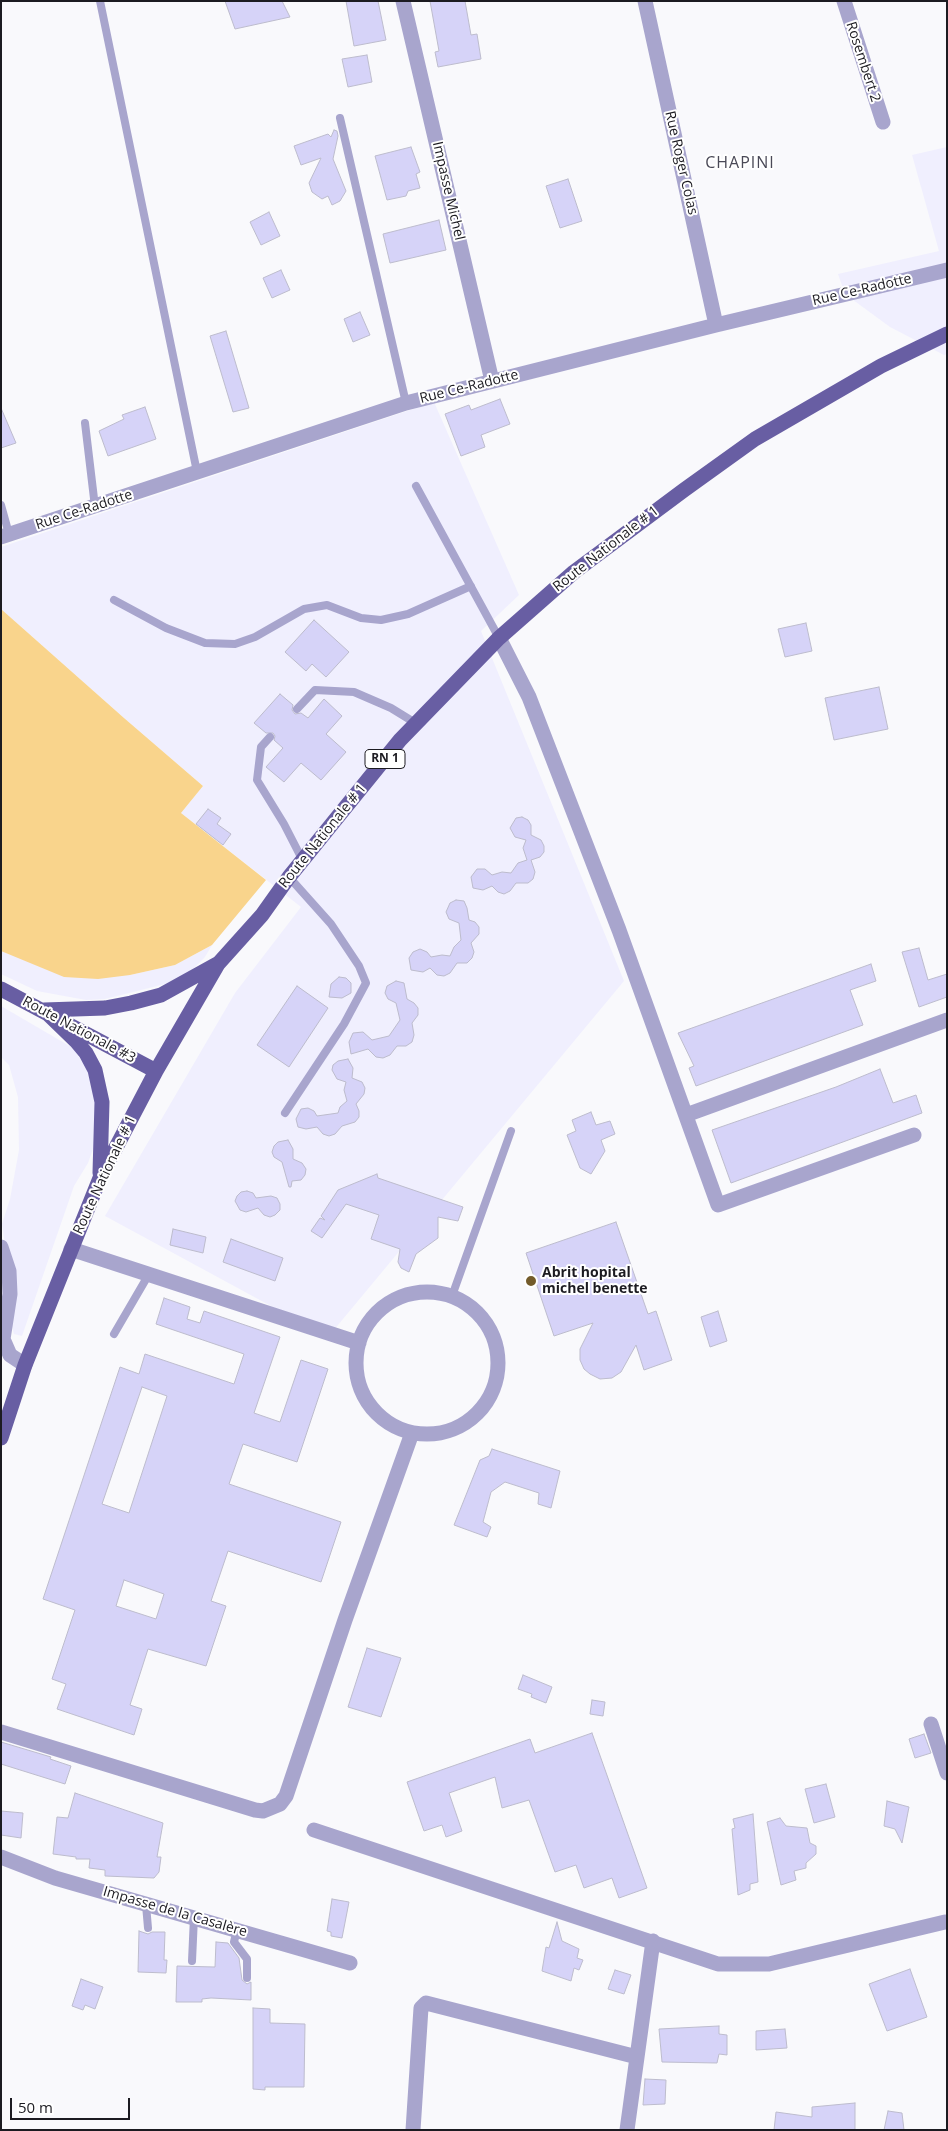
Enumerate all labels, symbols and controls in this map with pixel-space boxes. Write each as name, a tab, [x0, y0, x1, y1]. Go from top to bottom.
street label: Rosembert 2	[842, 20, 884, 104]
street label: Rue Roger Colas	[661, 110, 701, 216]
street label: Impasse Michel	[428, 140, 468, 242]
district label: CHAPINI	[704, 153, 776, 173]
street label: Rue Ce-Radotte	[811, 270, 913, 310]
street label: Rue Ce-Radotte	[418, 367, 520, 407]
street label: Rue Ce-Radotte	[33, 486, 135, 534]
street label: Route Nationale # 1	[550, 503, 662, 595]
road number: RN 1	[365, 750, 405, 769]
street label: Route Nationale # 1	[276, 780, 370, 892]
street label: Route Nationale #3	[19, 993, 139, 1067]
street label: Route Nationale # 1	[70, 1113, 140, 1237]
place label: Abrit hopital michel benette	[542, 1265, 648, 1298]
marker: Abrit hopital michel benette	[524, 1274, 538, 1288]
street label: Impasse de la Casalère	[101, 1883, 249, 1941]
scale bar	[12, 2088, 132, 2120]
text: 50 m	[18, 2097, 53, 2117]

